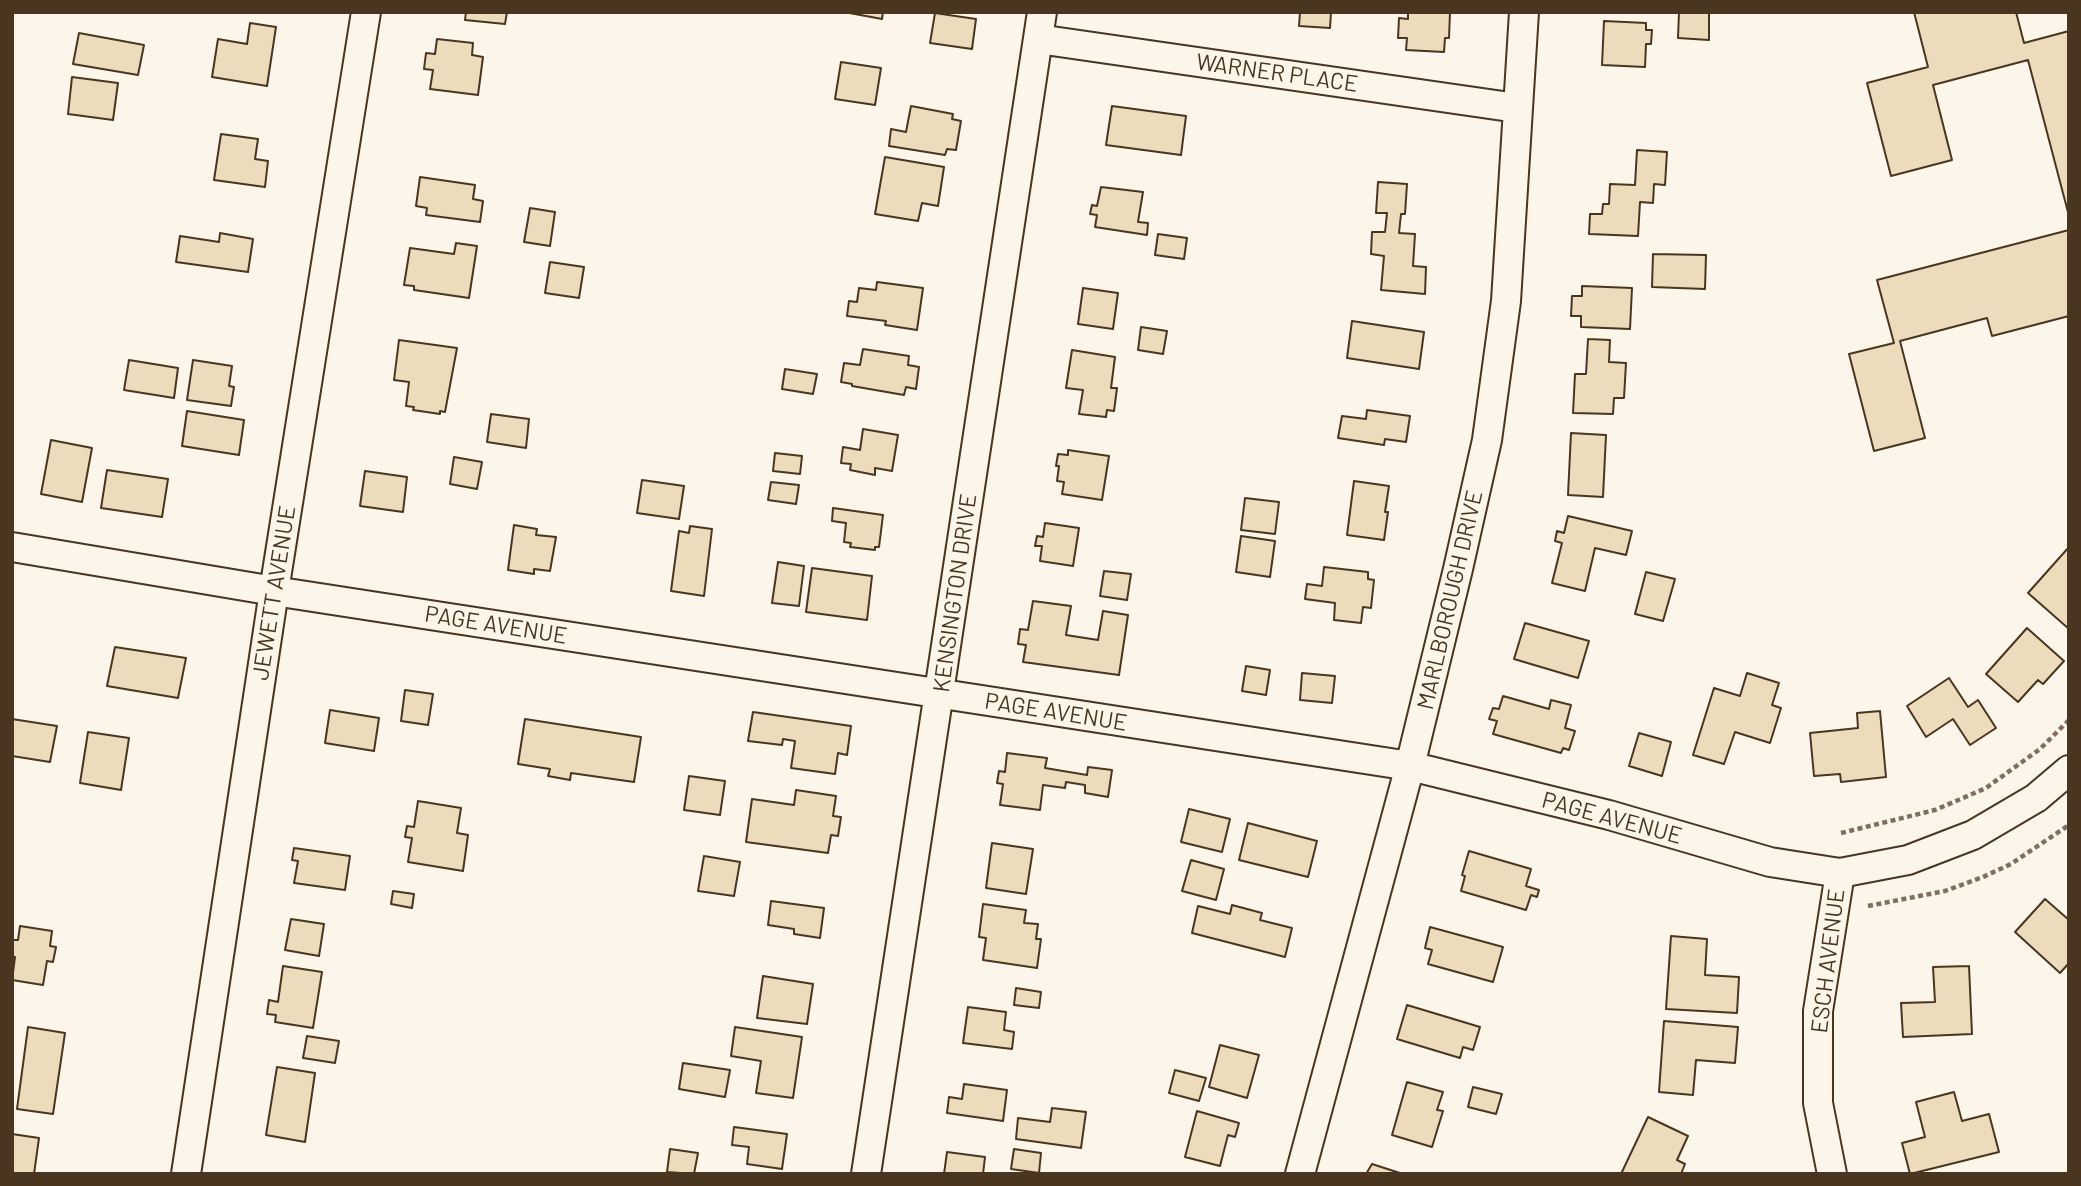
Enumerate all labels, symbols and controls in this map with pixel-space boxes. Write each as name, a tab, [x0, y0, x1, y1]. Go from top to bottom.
street label: WARNER PLACE	[1194, 48, 1360, 98]
street label: MARLBOROUGH DRIVE	[1411, 488, 1489, 712]
street label: KENSINGTON DRIVE	[927, 492, 983, 694]
street label: JEWETT AVENUE	[247, 504, 301, 682]
street label: PAGE AVENUE	[423, 600, 569, 650]
street label: PAGE AVENUE	[983, 687, 1129, 737]
street label: PAGE AVENUE	[1539, 786, 1685, 850]
street label: ESCH AVENUE	[1805, 887, 1851, 1035]

